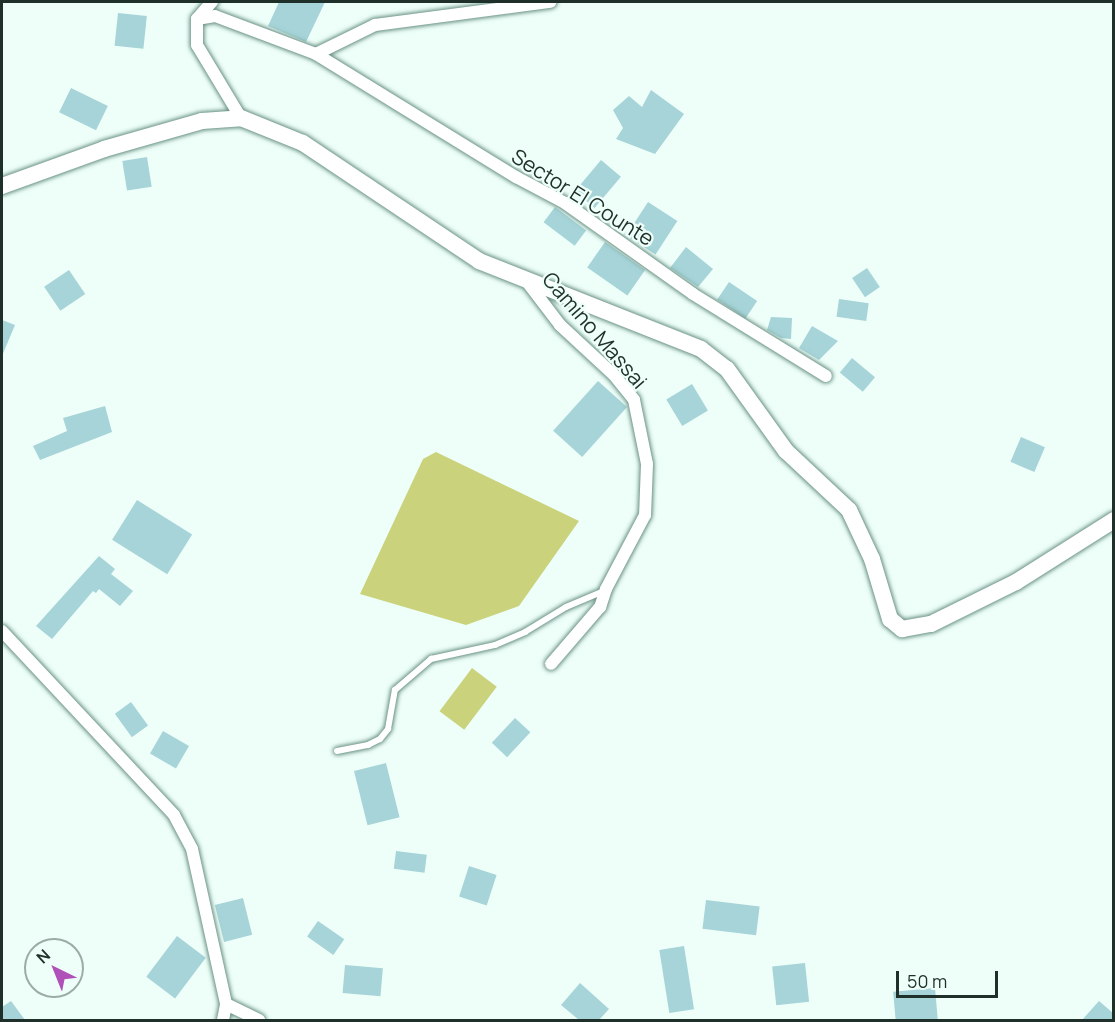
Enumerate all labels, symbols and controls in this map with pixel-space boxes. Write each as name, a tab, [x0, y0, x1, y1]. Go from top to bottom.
street label: Sector El Counte	[507, 143, 659, 251]
street label: Camino Massai	[537, 267, 653, 393]
north arrow	[24, 938, 84, 998]
text: N	[31, 944, 55, 968]
scale bar	[899, 959, 1001, 997]
text: 50 m	[907, 969, 947, 993]

